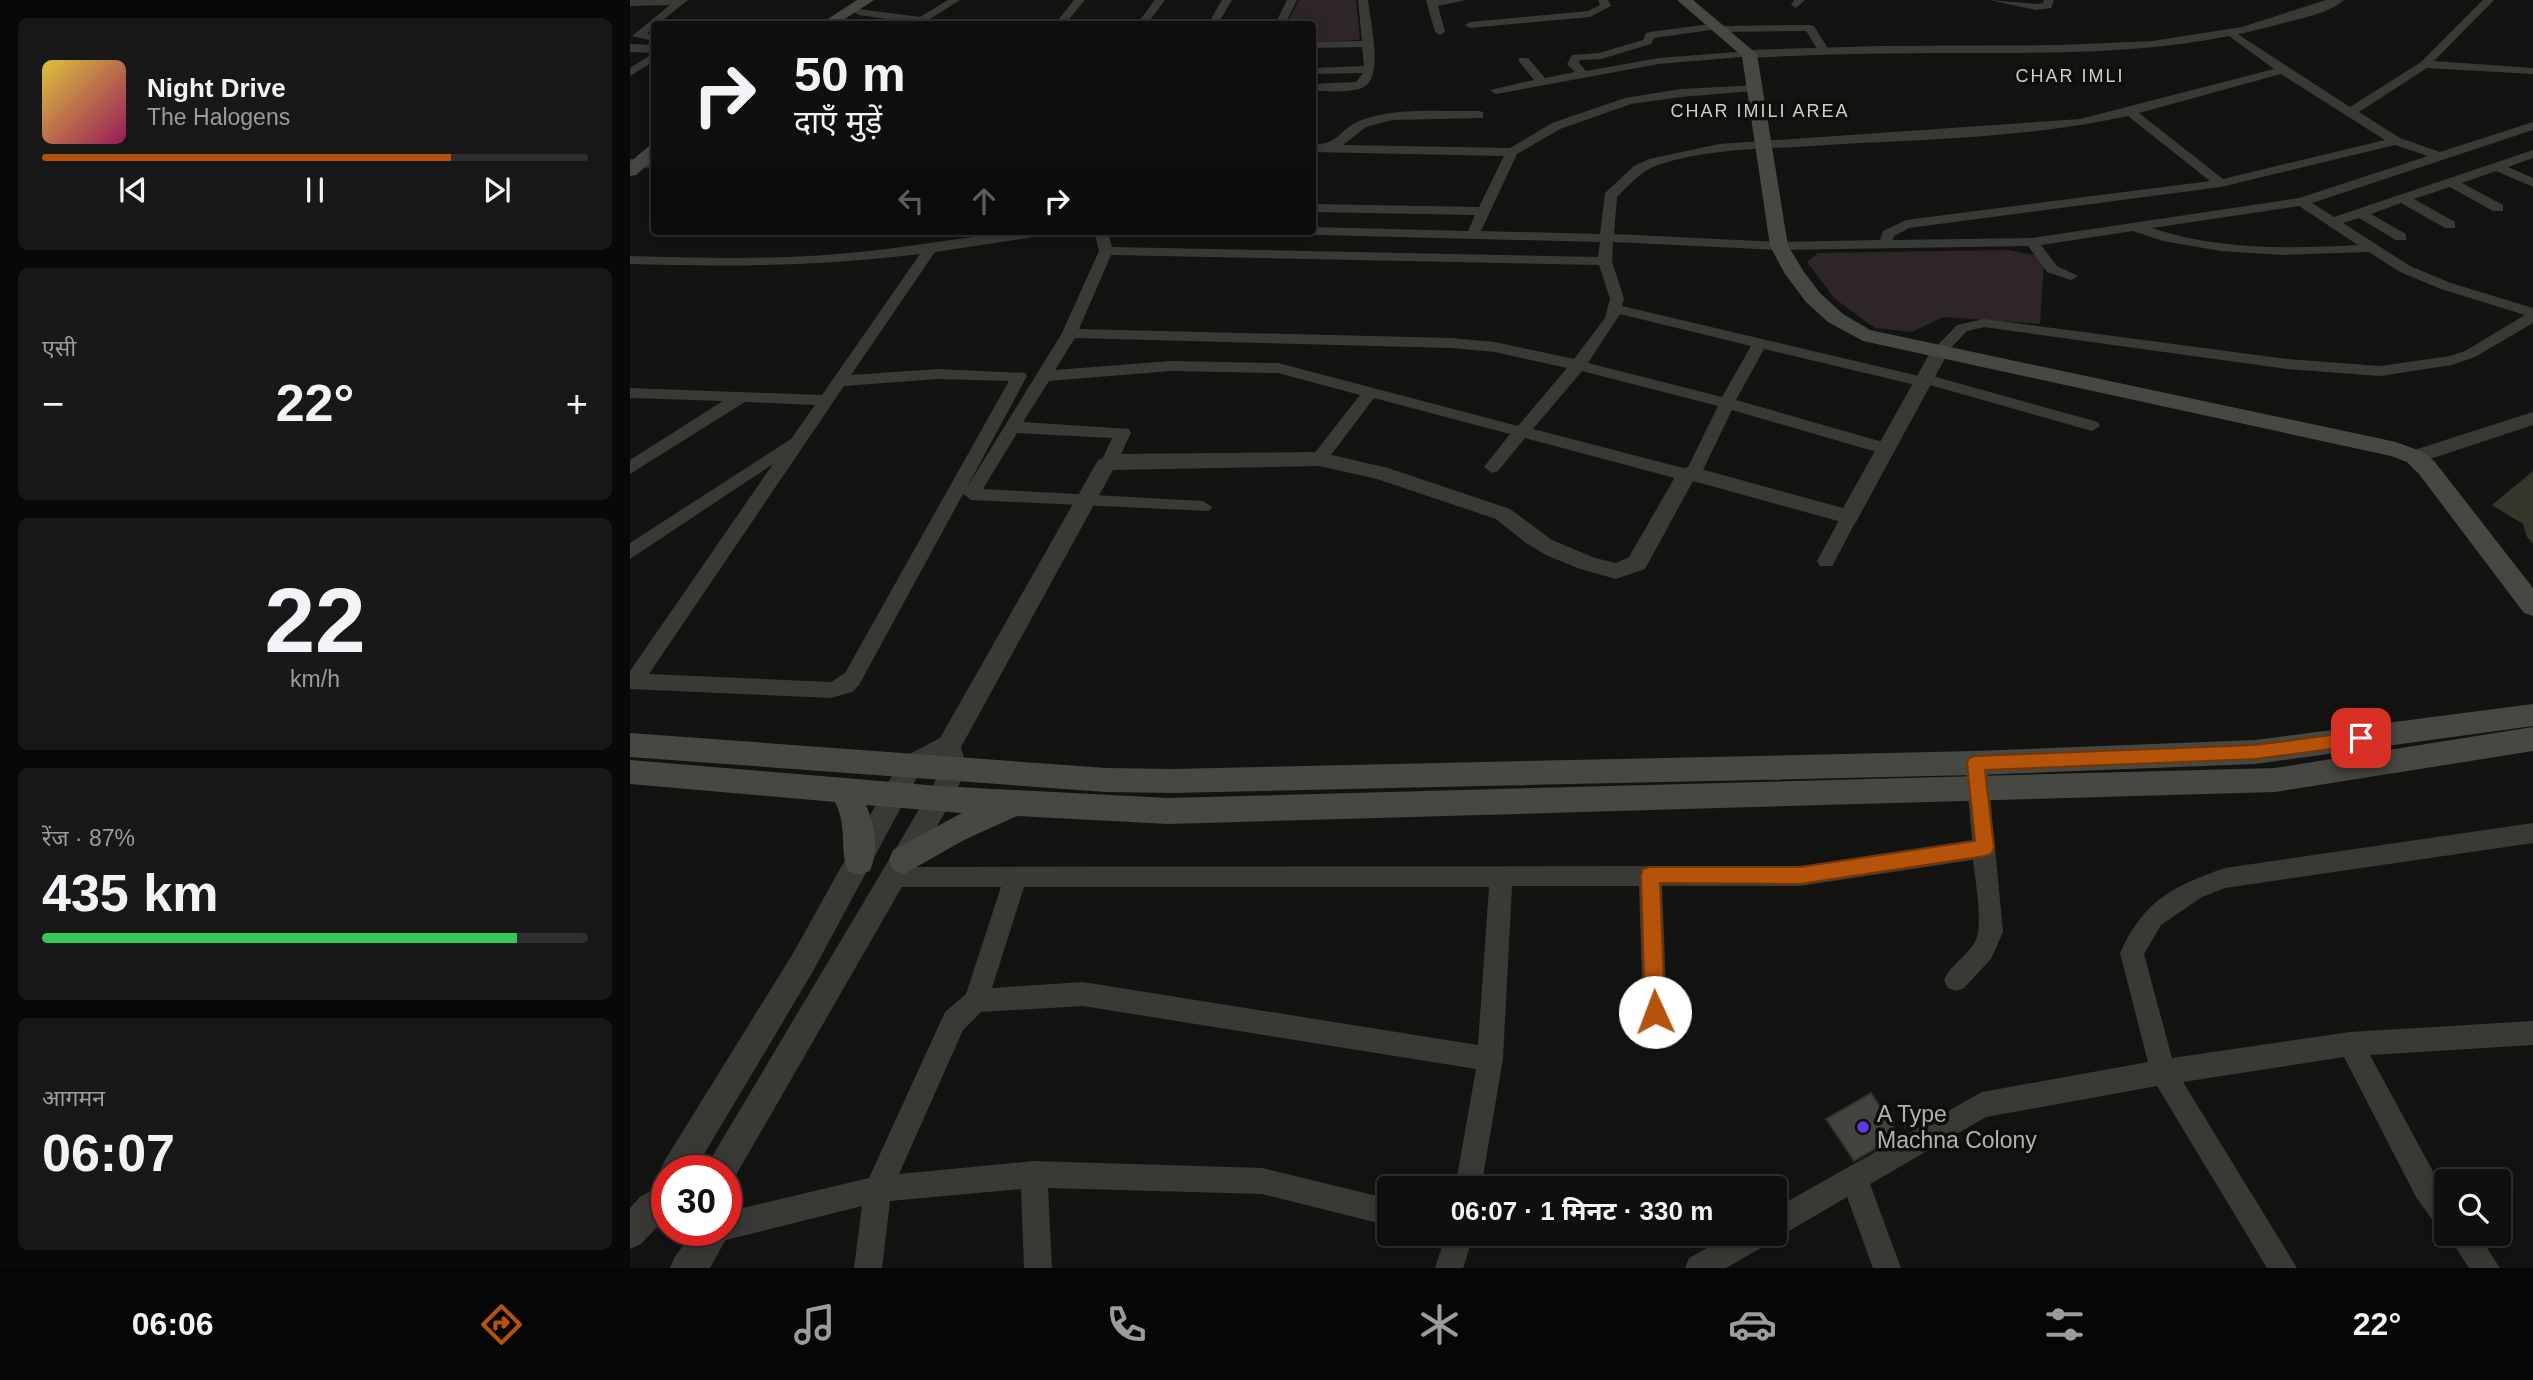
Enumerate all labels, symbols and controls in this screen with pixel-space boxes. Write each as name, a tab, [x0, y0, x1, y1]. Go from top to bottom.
text: 50 m	[794, 47, 906, 101]
icon: right	[679, 49, 770, 140]
district label: CHAR IMLI	[2015, 66, 2125, 86]
text: Night Drive	[147, 73, 286, 103]
district label: CHAR IMILI AREA	[1670, 101, 1850, 121]
text: The Halogens	[147, 104, 290, 130]
text: दाएँ मुड़ें	[794, 104, 882, 140]
icon: previous	[114, 171, 152, 209]
icon: pause	[296, 171, 334, 209]
icon: next	[478, 171, 516, 209]
icon: left	[892, 182, 930, 220]
icon: ahead	[965, 182, 1003, 220]
icon: right	[1038, 182, 1076, 220]
text: एसी	[42, 335, 76, 361]
text: 22°	[276, 374, 354, 432]
text: −	[42, 383, 64, 425]
text: +	[566, 383, 588, 425]
text: 22	[264, 570, 366, 671]
text: km/h	[290, 666, 340, 692]
pin	[2331, 708, 2391, 768]
icon: arrive	[2342, 719, 2380, 757]
text: रेंज · 87%	[42, 825, 135, 851]
text: 435 km	[42, 864, 218, 922]
position arrow	[1618, 975, 1692, 1049]
text: आगमन	[42, 1085, 105, 1111]
place label: A Type Machna Colony	[1877, 1101, 2037, 1153]
marker: A Type Machna Colony	[1855, 1119, 1871, 1135]
text: 06:07	[42, 1124, 175, 1182]
speed limit sign: 30	[651, 1155, 742, 1246]
map controls	[2434, 1169, 2511, 1246]
button: search	[2434, 1169, 2511, 1246]
text: 06:07 · 1 मिनट · 330 m	[1451, 1196, 1713, 1226]
icon: directions	[477, 1300, 526, 1349]
icon: music	[790, 1300, 839, 1349]
icon: phone	[1102, 1300, 1151, 1349]
icon: climate	[1415, 1300, 1464, 1349]
icon: car	[1728, 1300, 1777, 1349]
icon: filters	[2040, 1300, 2089, 1349]
text: 06:06	[132, 1306, 214, 1342]
text: 22°	[2353, 1306, 2401, 1342]

